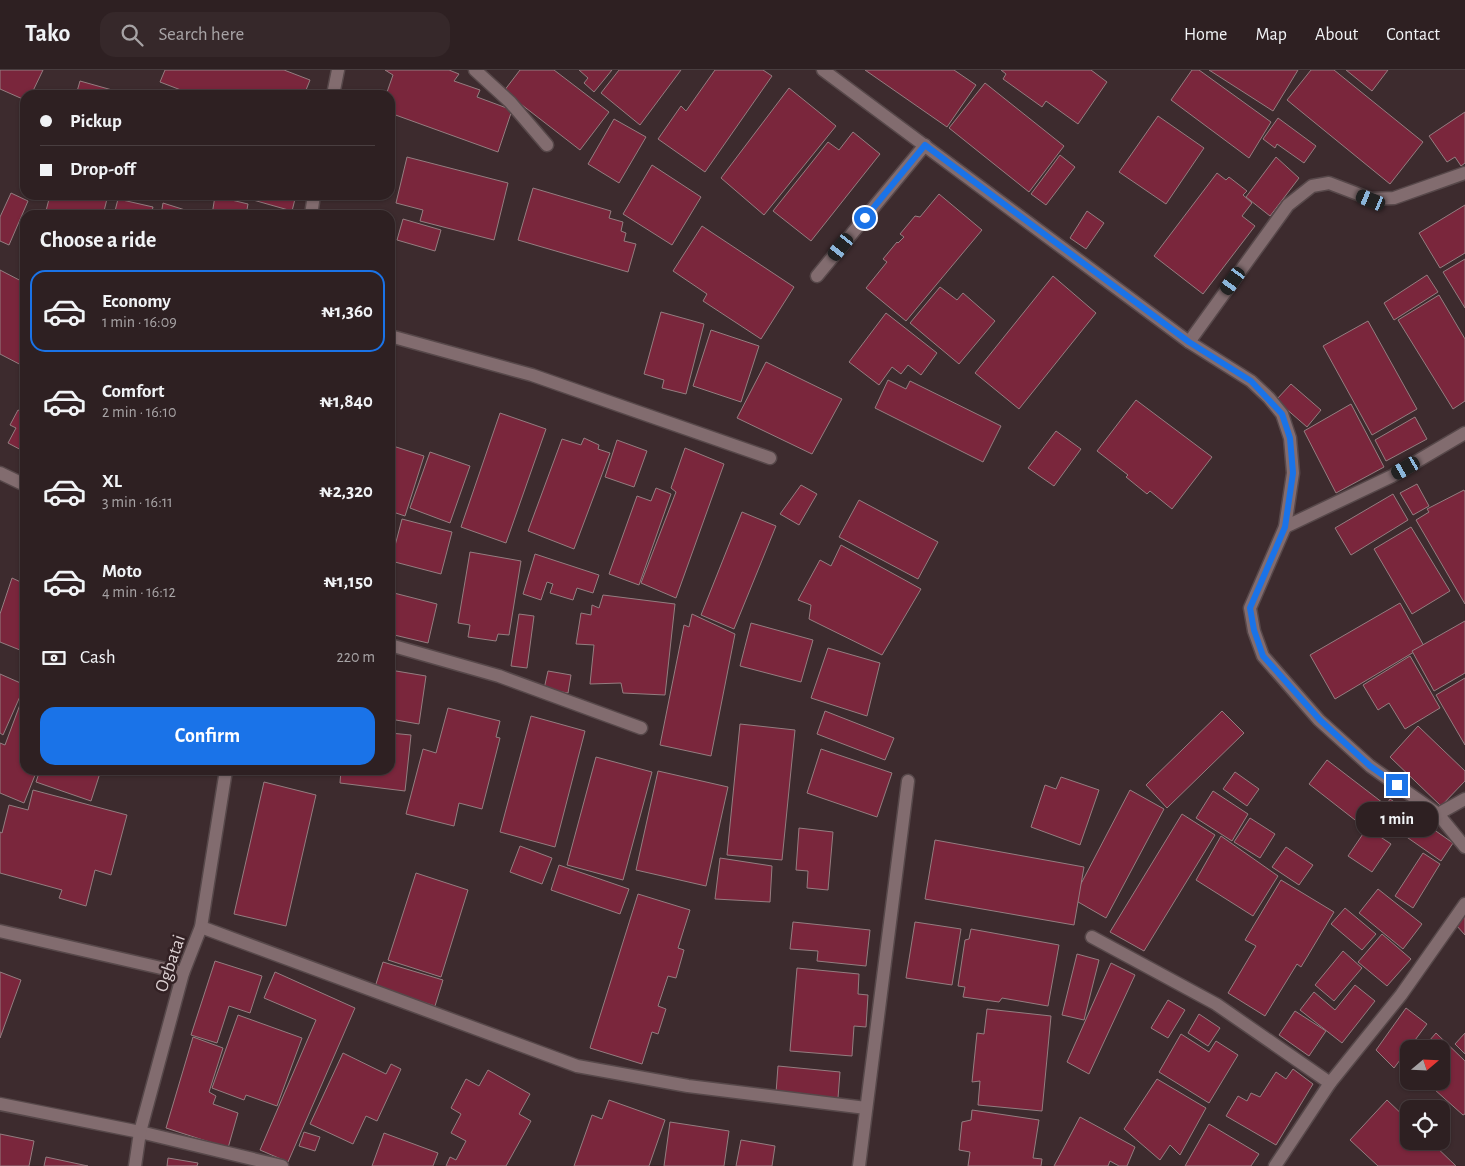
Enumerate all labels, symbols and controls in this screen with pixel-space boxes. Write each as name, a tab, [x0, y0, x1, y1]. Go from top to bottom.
search box	[100, 12, 450, 57]
icon: search	[118, 21, 146, 49]
text: Tako	[25, 22, 70, 46]
text: Search here	[158, 25, 244, 44]
text: Home	[1184, 26, 1227, 44]
text: Map	[1255, 26, 1287, 44]
text: About	[1315, 26, 1358, 44]
text: Contact	[1386, 26, 1440, 44]
text: Pickup	[70, 112, 122, 131]
text: Drop-off	[70, 160, 135, 179]
car	[1354, 187, 1387, 213]
route start	[854, 207, 876, 229]
text: Choose a ride	[40, 229, 156, 251]
car	[825, 231, 856, 263]
car	[1218, 264, 1247, 298]
icon: car	[42, 289, 87, 334]
text: Economy	[102, 292, 171, 311]
text: ₦1,360	[321, 302, 373, 321]
text: 1 min · 16:09	[102, 314, 177, 330]
icon: car	[42, 379, 87, 424]
text: Comfort	[102, 382, 164, 401]
text: ₦1,840	[320, 392, 373, 411]
text: 2 min · 16:10	[102, 404, 176, 420]
car	[1389, 454, 1422, 482]
icon: car	[42, 469, 87, 514]
text: XL	[102, 472, 122, 491]
text: ₦2,320	[319, 482, 373, 501]
text: 3 min · 16:11	[102, 494, 173, 510]
icon: car	[42, 559, 87, 604]
text: Moto	[102, 562, 142, 581]
text: ₦1,150	[323, 572, 373, 591]
text: 4 min · 16:12	[102, 584, 176, 600]
icon: cash	[40, 644, 68, 672]
text: Cash	[80, 648, 116, 667]
text: 220 m	[337, 649, 375, 665]
button: Confirm	[40, 707, 375, 765]
route end	[1386, 774, 1408, 796]
callout: 1 min	[1356, 802, 1438, 838]
text: 1 min	[1380, 811, 1414, 827]
street label: Ogbatai	[152, 932, 189, 995]
north arrow	[1400, 1040, 1450, 1090]
map controls	[1400, 1040, 1450, 1150]
button: locate	[1400, 1100, 1450, 1150]

